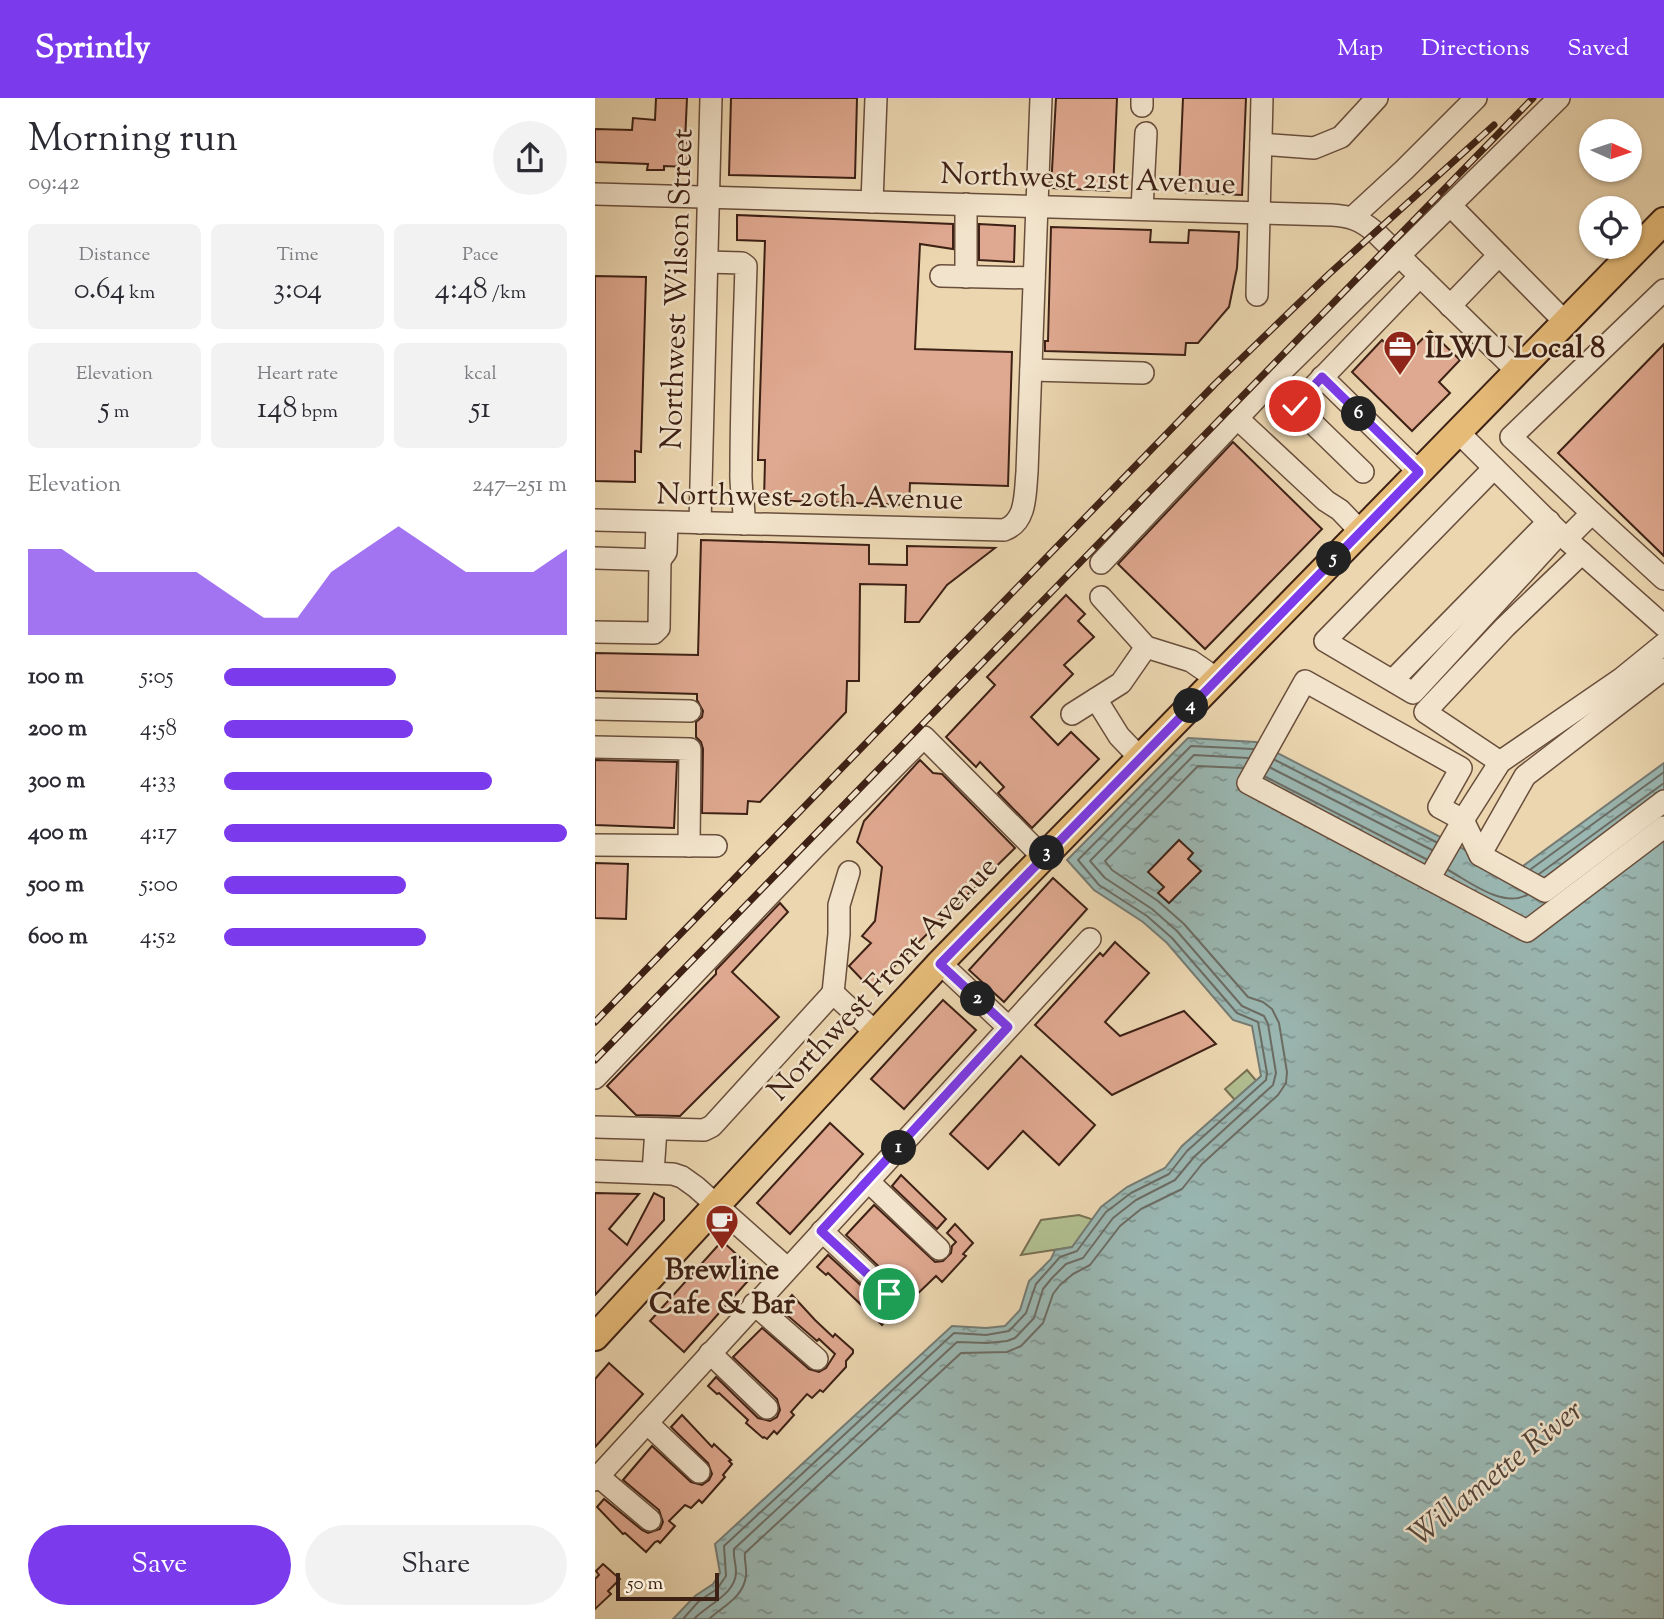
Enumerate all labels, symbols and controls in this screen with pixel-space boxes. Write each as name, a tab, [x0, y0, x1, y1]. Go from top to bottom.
text: Sprintly	[35, 25, 151, 73]
text: Map	[1337, 32, 1383, 66]
text: Directions	[1421, 32, 1529, 66]
text: Saved	[1567, 32, 1629, 66]
text: Morning run	[28, 114, 238, 168]
north arrow	[1579, 119, 1641, 182]
map controls	[1579, 119, 1642, 259]
button: share	[493, 121, 567, 195]
street label: Northwest Wilson Street	[651, 128, 706, 450]
street label: Northwest 21st Avenue	[939, 154, 1236, 207]
text: 09:42	[28, 167, 80, 200]
button: locate	[1579, 196, 1642, 259]
text: Distance	[79, 242, 150, 269]
text: Time	[276, 242, 319, 269]
text: Pace	[462, 242, 499, 269]
text: 0.64	[74, 269, 125, 312]
text: 3:04	[273, 269, 322, 312]
text: 4:48	[435, 269, 488, 312]
text: km	[125, 280, 155, 307]
text: /km	[488, 280, 526, 307]
office icon: ILWU Local 8	[1381, 328, 1419, 377]
place label: ILWU Local 8	[1425, 328, 1605, 371]
text: Elevation	[76, 361, 153, 388]
text: Heart rate	[257, 361, 338, 388]
text: kcal	[464, 361, 497, 388]
pin	[1265, 376, 1325, 436]
icon: check	[1276, 387, 1314, 425]
text: 5	[99, 388, 110, 431]
text: 148	[257, 388, 297, 431]
text: 51	[470, 388, 491, 431]
pin: 6	[1341, 396, 1377, 432]
text: m	[110, 399, 130, 426]
text: bpm	[297, 399, 338, 426]
text: 6	[1354, 400, 1363, 427]
text: Elevation	[28, 469, 121, 502]
text: 247–251 m	[472, 469, 567, 502]
street label: Northwest 20th Avenue	[656, 474, 964, 523]
pin: 5	[1317, 542, 1351, 576]
text: 5	[1330, 545, 1337, 572]
text: 100 m	[28, 661, 84, 694]
text: 5:05	[140, 661, 174, 694]
pin: 4	[1173, 688, 1209, 724]
text: 4	[1186, 692, 1195, 719]
text: 200 m	[28, 713, 87, 746]
text: 4:58	[140, 713, 177, 746]
text: 300 m	[28, 765, 85, 798]
text: 4:33	[140, 765, 176, 798]
text: 400 m	[28, 817, 88, 850]
text: 4:17	[140, 817, 177, 850]
pin: 3	[1029, 836, 1065, 870]
text: 3	[1043, 839, 1050, 866]
street label: Northwest Front Avenue	[759, 848, 1009, 1112]
text: 500 m	[28, 869, 84, 902]
text: 5:00	[140, 869, 178, 902]
text: 600 m	[28, 921, 88, 954]
text: 4:52	[140, 921, 176, 954]
pin: 2	[961, 982, 995, 1016]
text: 2	[973, 985, 982, 1012]
pin: 1	[881, 1130, 917, 1166]
text: 1	[895, 1134, 902, 1161]
cafe icon: Brewline Cafe & Bar	[703, 1202, 741, 1251]
place label: Brewline Cafe & Bar	[649, 1250, 796, 1327]
pin	[859, 1264, 919, 1324]
icon: arrive	[870, 1275, 908, 1313]
water label: Willamette River	[1400, 1390, 1594, 1559]
button: Save	[28, 1525, 291, 1605]
button: Share	[305, 1525, 567, 1605]
scale bar	[616, 1570, 719, 1602]
text: 50 m	[627, 1571, 663, 1598]

